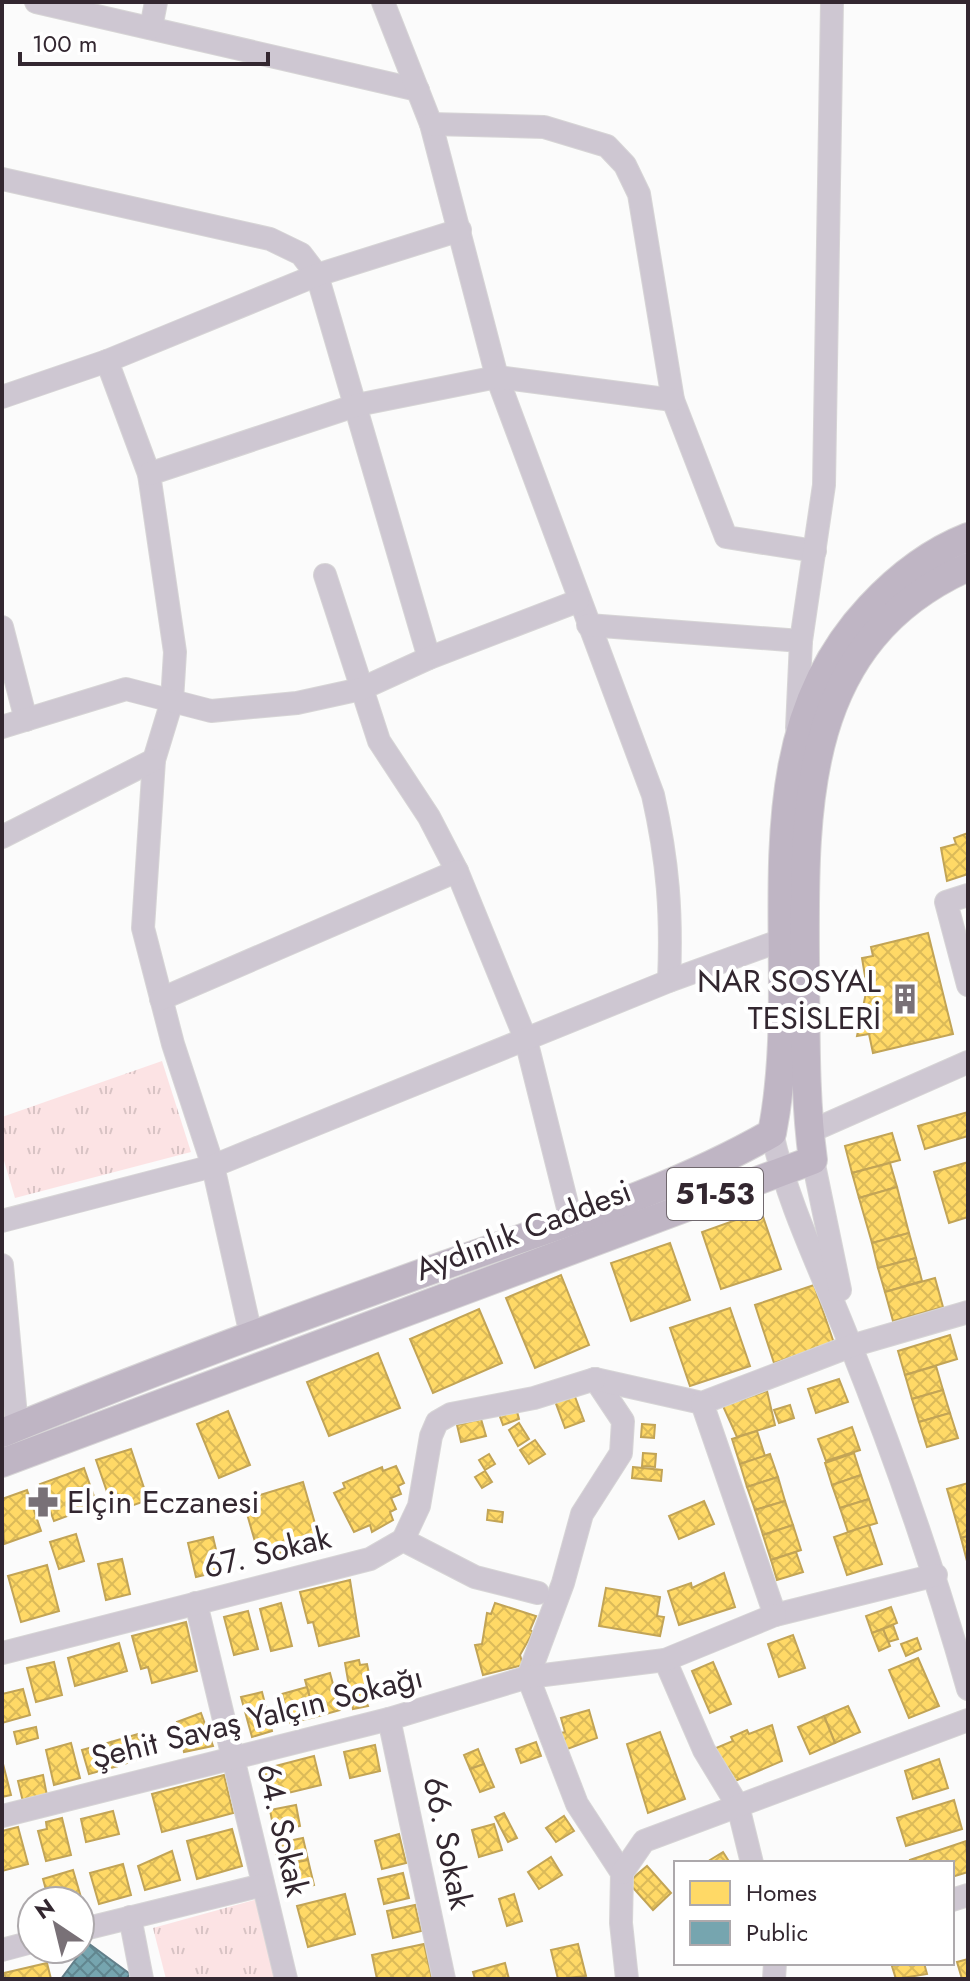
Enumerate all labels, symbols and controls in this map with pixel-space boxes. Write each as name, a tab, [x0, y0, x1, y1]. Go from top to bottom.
scale bar	[20, 16, 268, 66]
text: 100 m	[32, 26, 98, 61]
place label: NAR SOSYAL TESİSLERİ	[697, 958, 882, 1041]
building icon: NAR SOSYAL TESİSLERİ	[888, 982, 922, 1016]
street label: Aydınlık Caddesi	[408, 1168, 638, 1292]
road number: 51-53	[667, 1168, 763, 1220]
place label: Elçin Eczanesi	[67, 1479, 259, 1525]
pharmacy icon: Elçin Eczanesi	[26, 1485, 60, 1519]
street label: 67. Sokak	[198, 1514, 336, 1590]
street label: Şehit Savaş Yalçın Sokağı	[87, 1654, 427, 1780]
street label: 64. Sokak	[245, 1759, 321, 1902]
street label: 66. Sokak	[412, 1772, 485, 1915]
legend	[674, 1861, 954, 1965]
text: Homes	[746, 1875, 817, 1910]
north arrow	[16, 1885, 96, 1965]
text: N	[28, 1891, 61, 1927]
text: Public	[746, 1915, 808, 1950]

